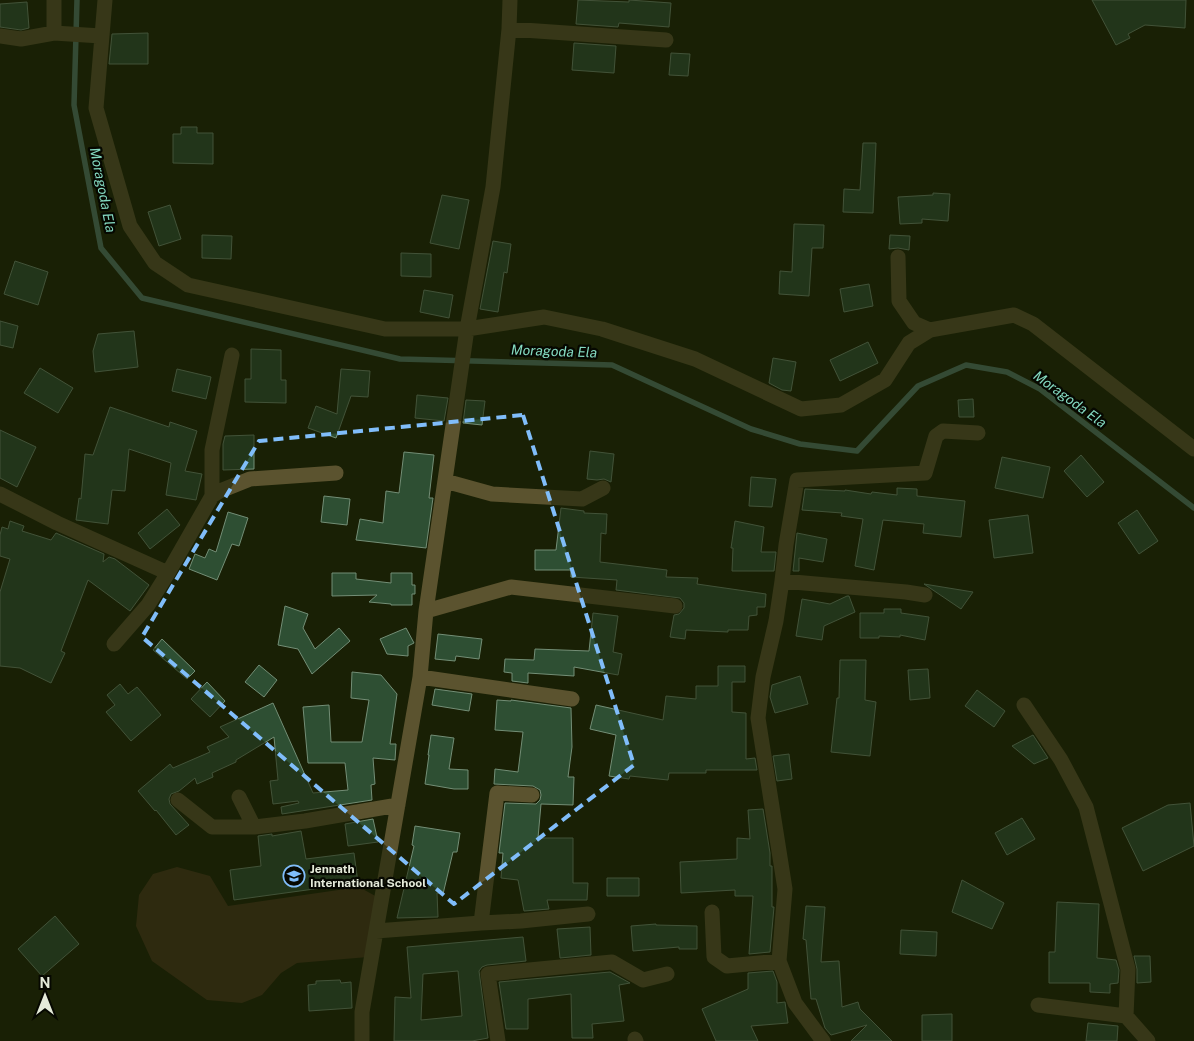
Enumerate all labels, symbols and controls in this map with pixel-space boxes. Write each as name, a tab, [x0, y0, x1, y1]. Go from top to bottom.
water label: Moragoda Ela	[87, 146, 119, 234]
water label: Moragoda Ela	[511, 341, 597, 361]
water label: Moragoda Ela	[1030, 367, 1110, 431]
place label: Jennath International School	[310, 862, 426, 890]
school or university icon: Jennath International School	[282, 864, 306, 888]
north arrow	[20, 971, 70, 1021]
text: N	[40, 975, 50, 991]

